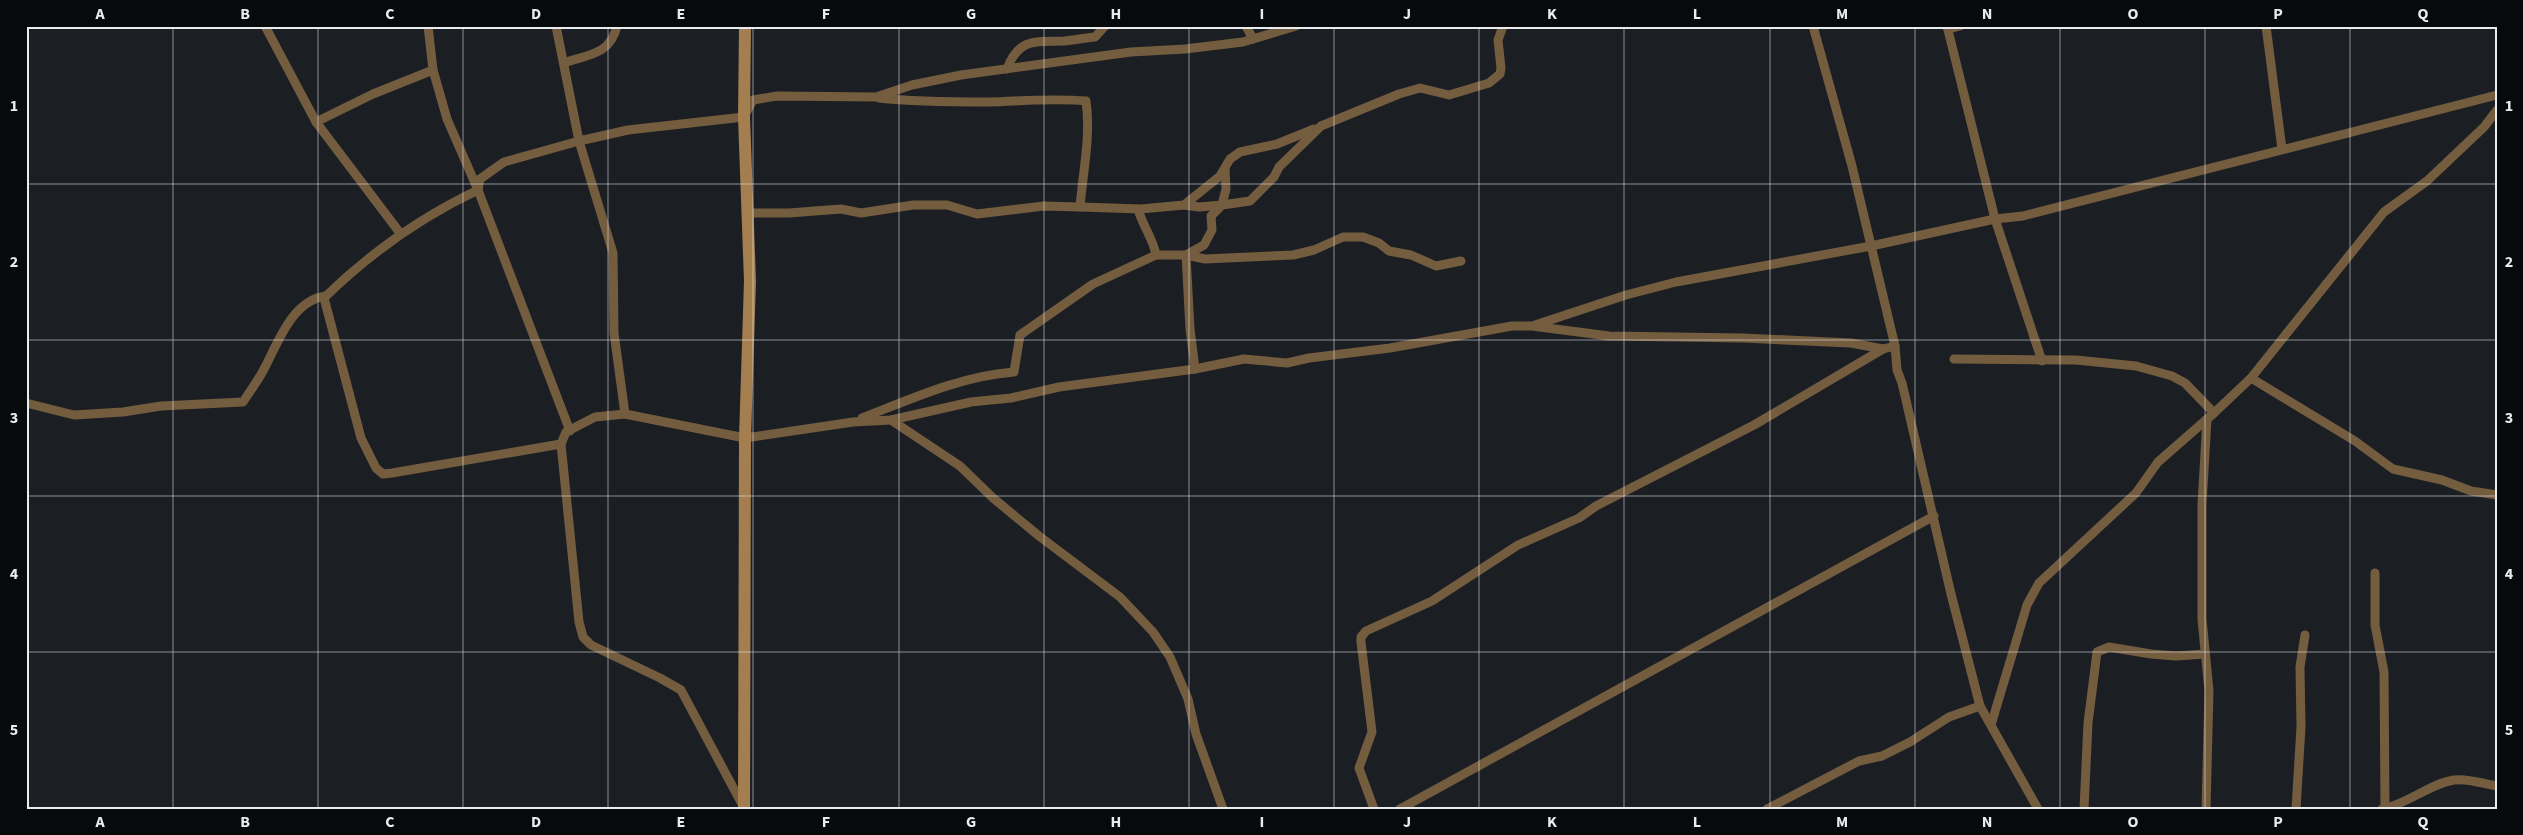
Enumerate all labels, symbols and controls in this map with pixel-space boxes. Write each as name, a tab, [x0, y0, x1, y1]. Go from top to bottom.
text: A	[94, 3, 105, 25]
text: B	[240, 3, 250, 25]
text: C	[385, 3, 395, 25]
text: D	[531, 3, 541, 25]
text: E	[677, 3, 685, 25]
text: F	[822, 3, 830, 25]
text: G	[966, 3, 976, 25]
text: H	[1111, 3, 1121, 25]
text: I	[1260, 3, 1264, 25]
text: J	[1403, 3, 1411, 25]
text: K	[1547, 3, 1557, 25]
text: L	[1693, 3, 1701, 25]
text: M	[1836, 3, 1848, 25]
text: N	[1982, 3, 1992, 25]
text: O	[2128, 3, 2139, 25]
text: P	[2273, 3, 2283, 25]
text: Q	[2418, 3, 2429, 25]
text: 1	[10, 95, 18, 117]
text: 1	[2505, 95, 2513, 117]
text: 2	[10, 251, 18, 273]
text: 2	[2505, 251, 2513, 273]
text: 3	[10, 407, 18, 429]
text: 3	[2505, 407, 2513, 429]
text: 4	[10, 563, 19, 585]
text: 4	[2505, 563, 2514, 585]
text: 5	[10, 719, 18, 741]
text: 5	[2505, 719, 2513, 741]
text: A	[94, 811, 105, 833]
text: B	[240, 811, 250, 833]
text: C	[385, 811, 395, 833]
text: D	[531, 811, 541, 833]
text: E	[677, 811, 685, 833]
text: F	[822, 811, 830, 833]
text: G	[966, 811, 976, 833]
text: H	[1111, 811, 1121, 833]
text: I	[1260, 811, 1264, 833]
text: J	[1403, 811, 1411, 833]
text: K	[1547, 811, 1557, 833]
text: L	[1693, 811, 1701, 833]
text: M	[1836, 811, 1848, 833]
text: N	[1982, 811, 1992, 833]
text: O	[2128, 811, 2139, 833]
text: P	[2273, 811, 2283, 833]
text: Q	[2418, 811, 2429, 833]

